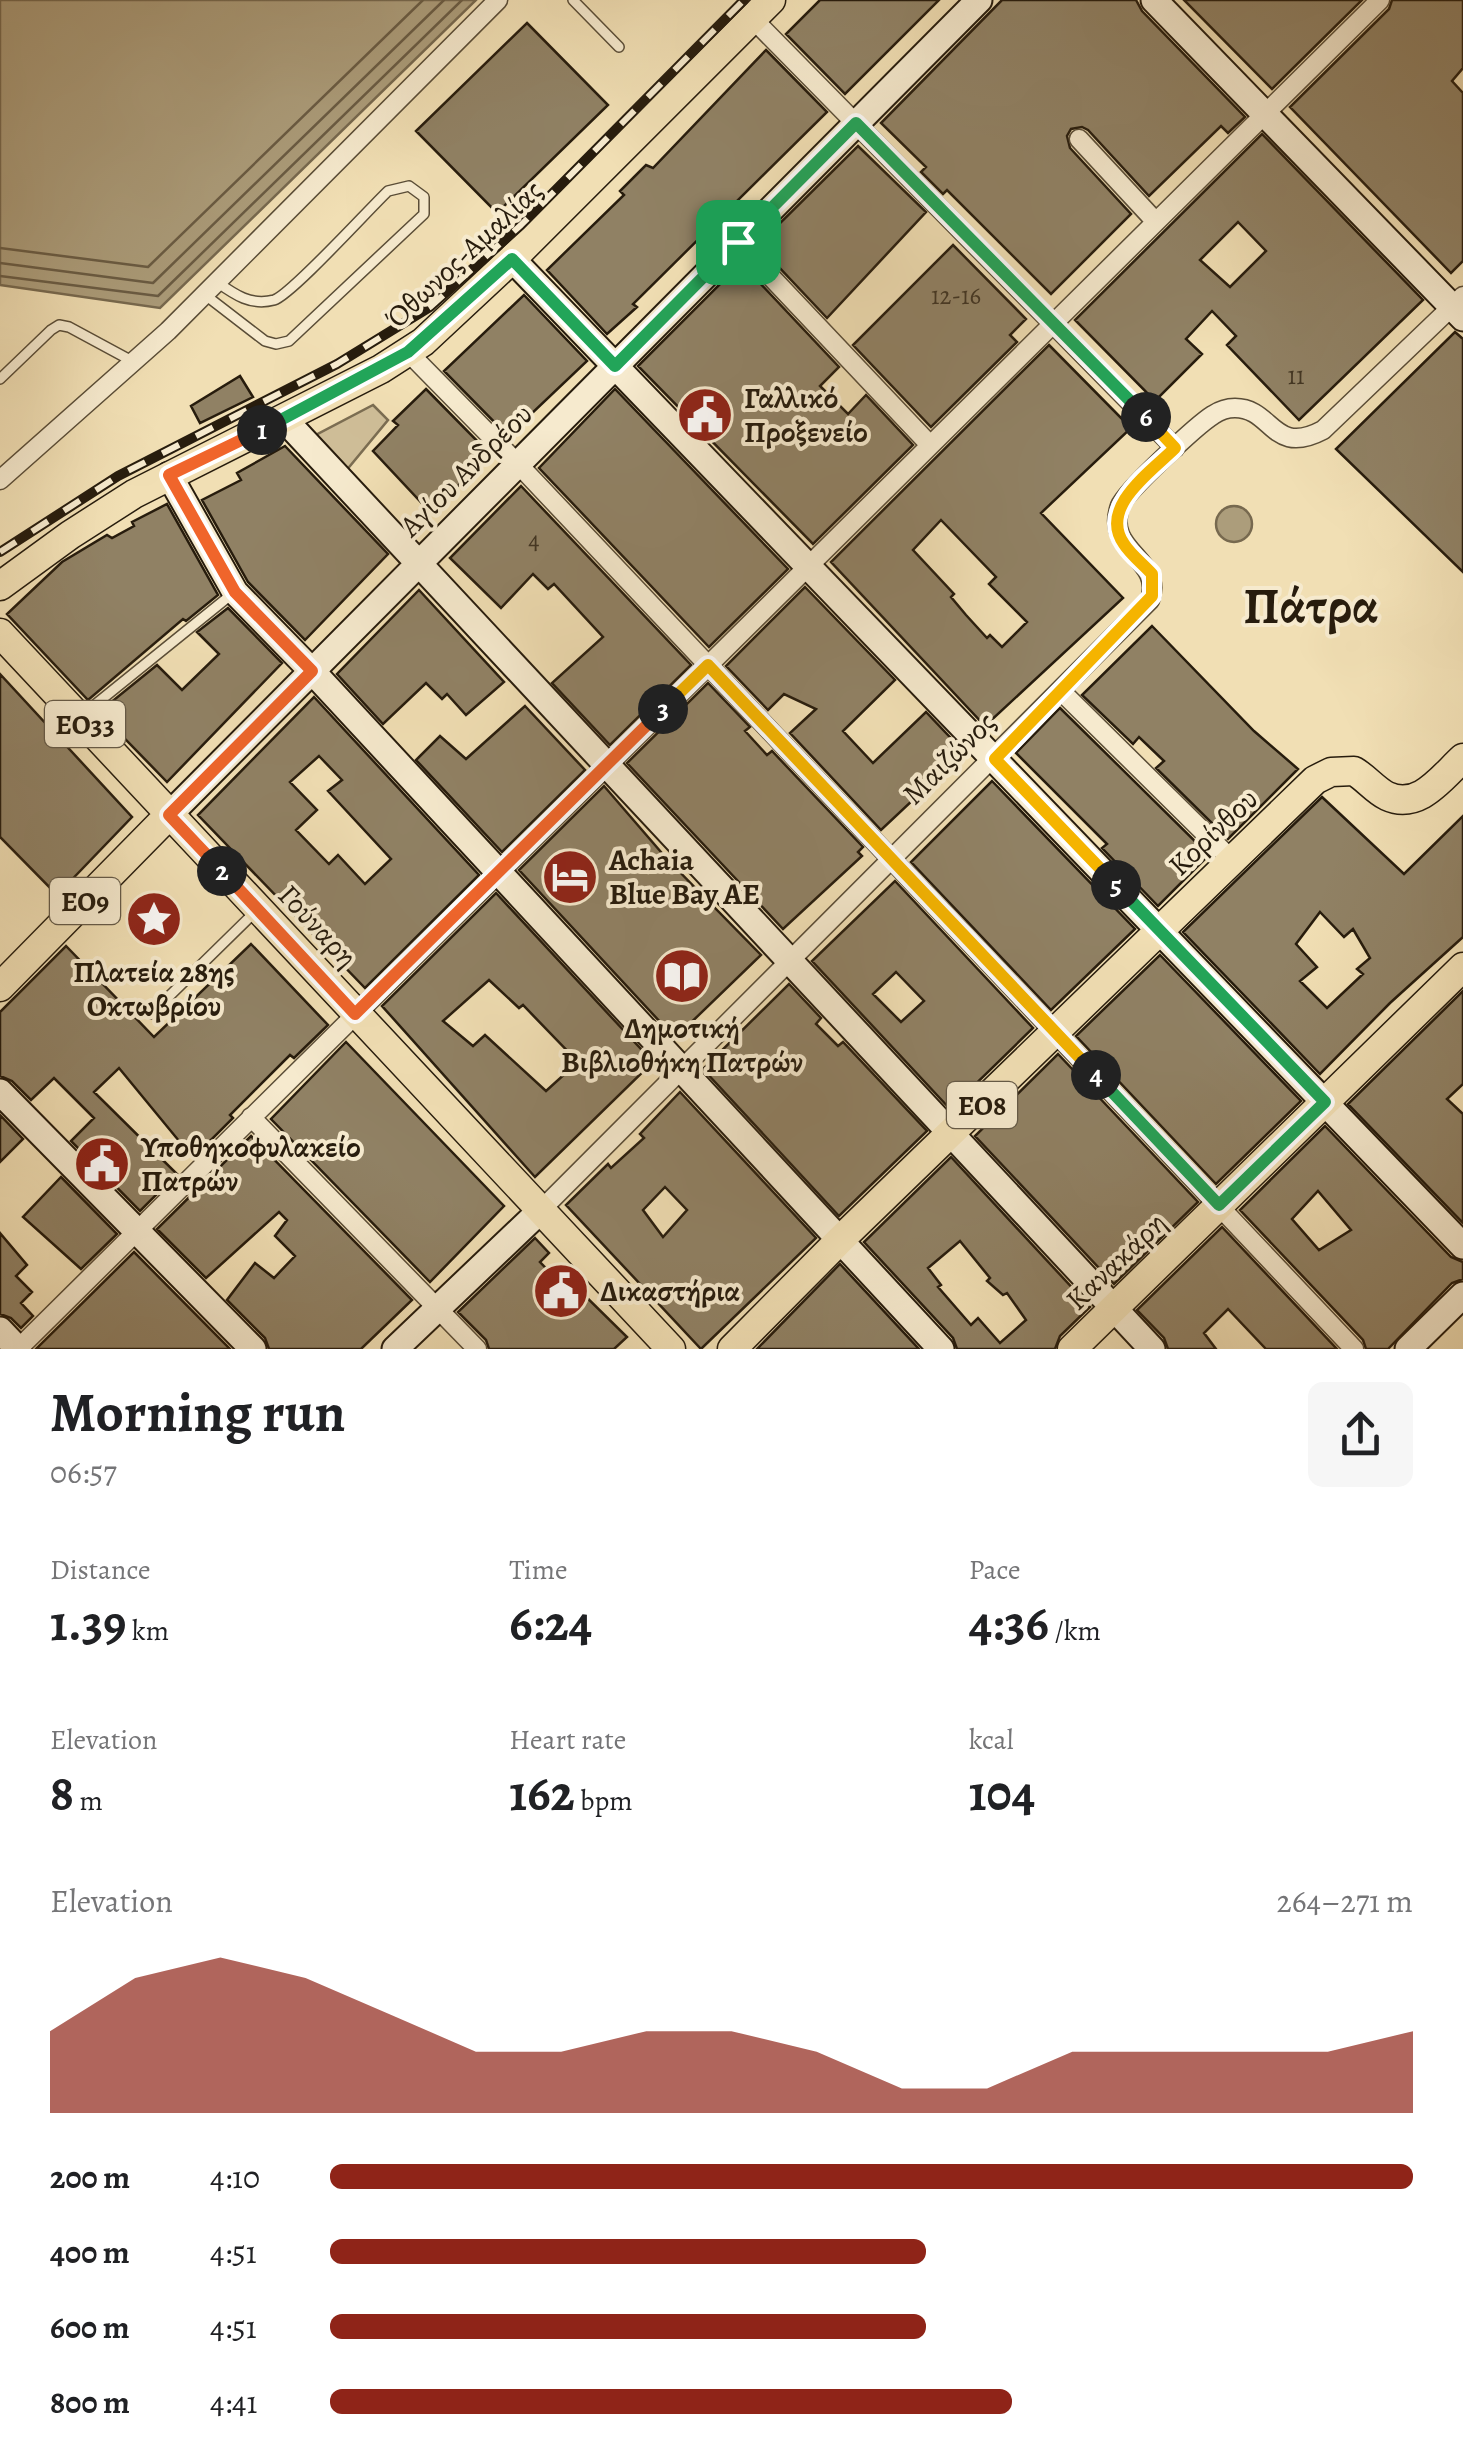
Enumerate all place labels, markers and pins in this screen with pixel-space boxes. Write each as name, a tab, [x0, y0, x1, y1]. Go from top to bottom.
pin	[696, 200, 781, 285]
place label: Γαλλικό Προξενείο	[744, 378, 868, 452]
public building icon: Γαλλικό Προξενείο	[675, 385, 735, 445]
pin: 6	[1121, 392, 1171, 442]
pin: 1	[237, 405, 287, 455]
pin: 3	[638, 684, 688, 734]
place label: Achaia Blue Bay AE	[608, 840, 760, 914]
pin: 2	[197, 846, 247, 896]
hotel icon: Achaia Blue Bay AE	[540, 847, 600, 907]
pin: 5	[1091, 860, 1141, 910]
place icon: Πλατεία 28ης Οκτωβρίου	[124, 889, 184, 949]
library icon: Δημοτική Βιβλιοθήκη Πατρών	[652, 946, 712, 1006]
place label: Πλατεία 28ης Οκτωβρίου	[73, 952, 235, 1026]
place label: Δημοτική Βιβλιοθήκη Πατρών	[561, 1008, 803, 1082]
pin: 4	[1071, 1050, 1121, 1100]
place label: Υποθηκοφυλακείο Πατρών	[140, 1127, 361, 1201]
public building icon: Υποθηκοφυλακείο Πατρών	[72, 1134, 132, 1194]
public building icon: Δικαστήρια	[531, 1261, 591, 1321]
place label: Δικαστήρια	[600, 1271, 740, 1311]

